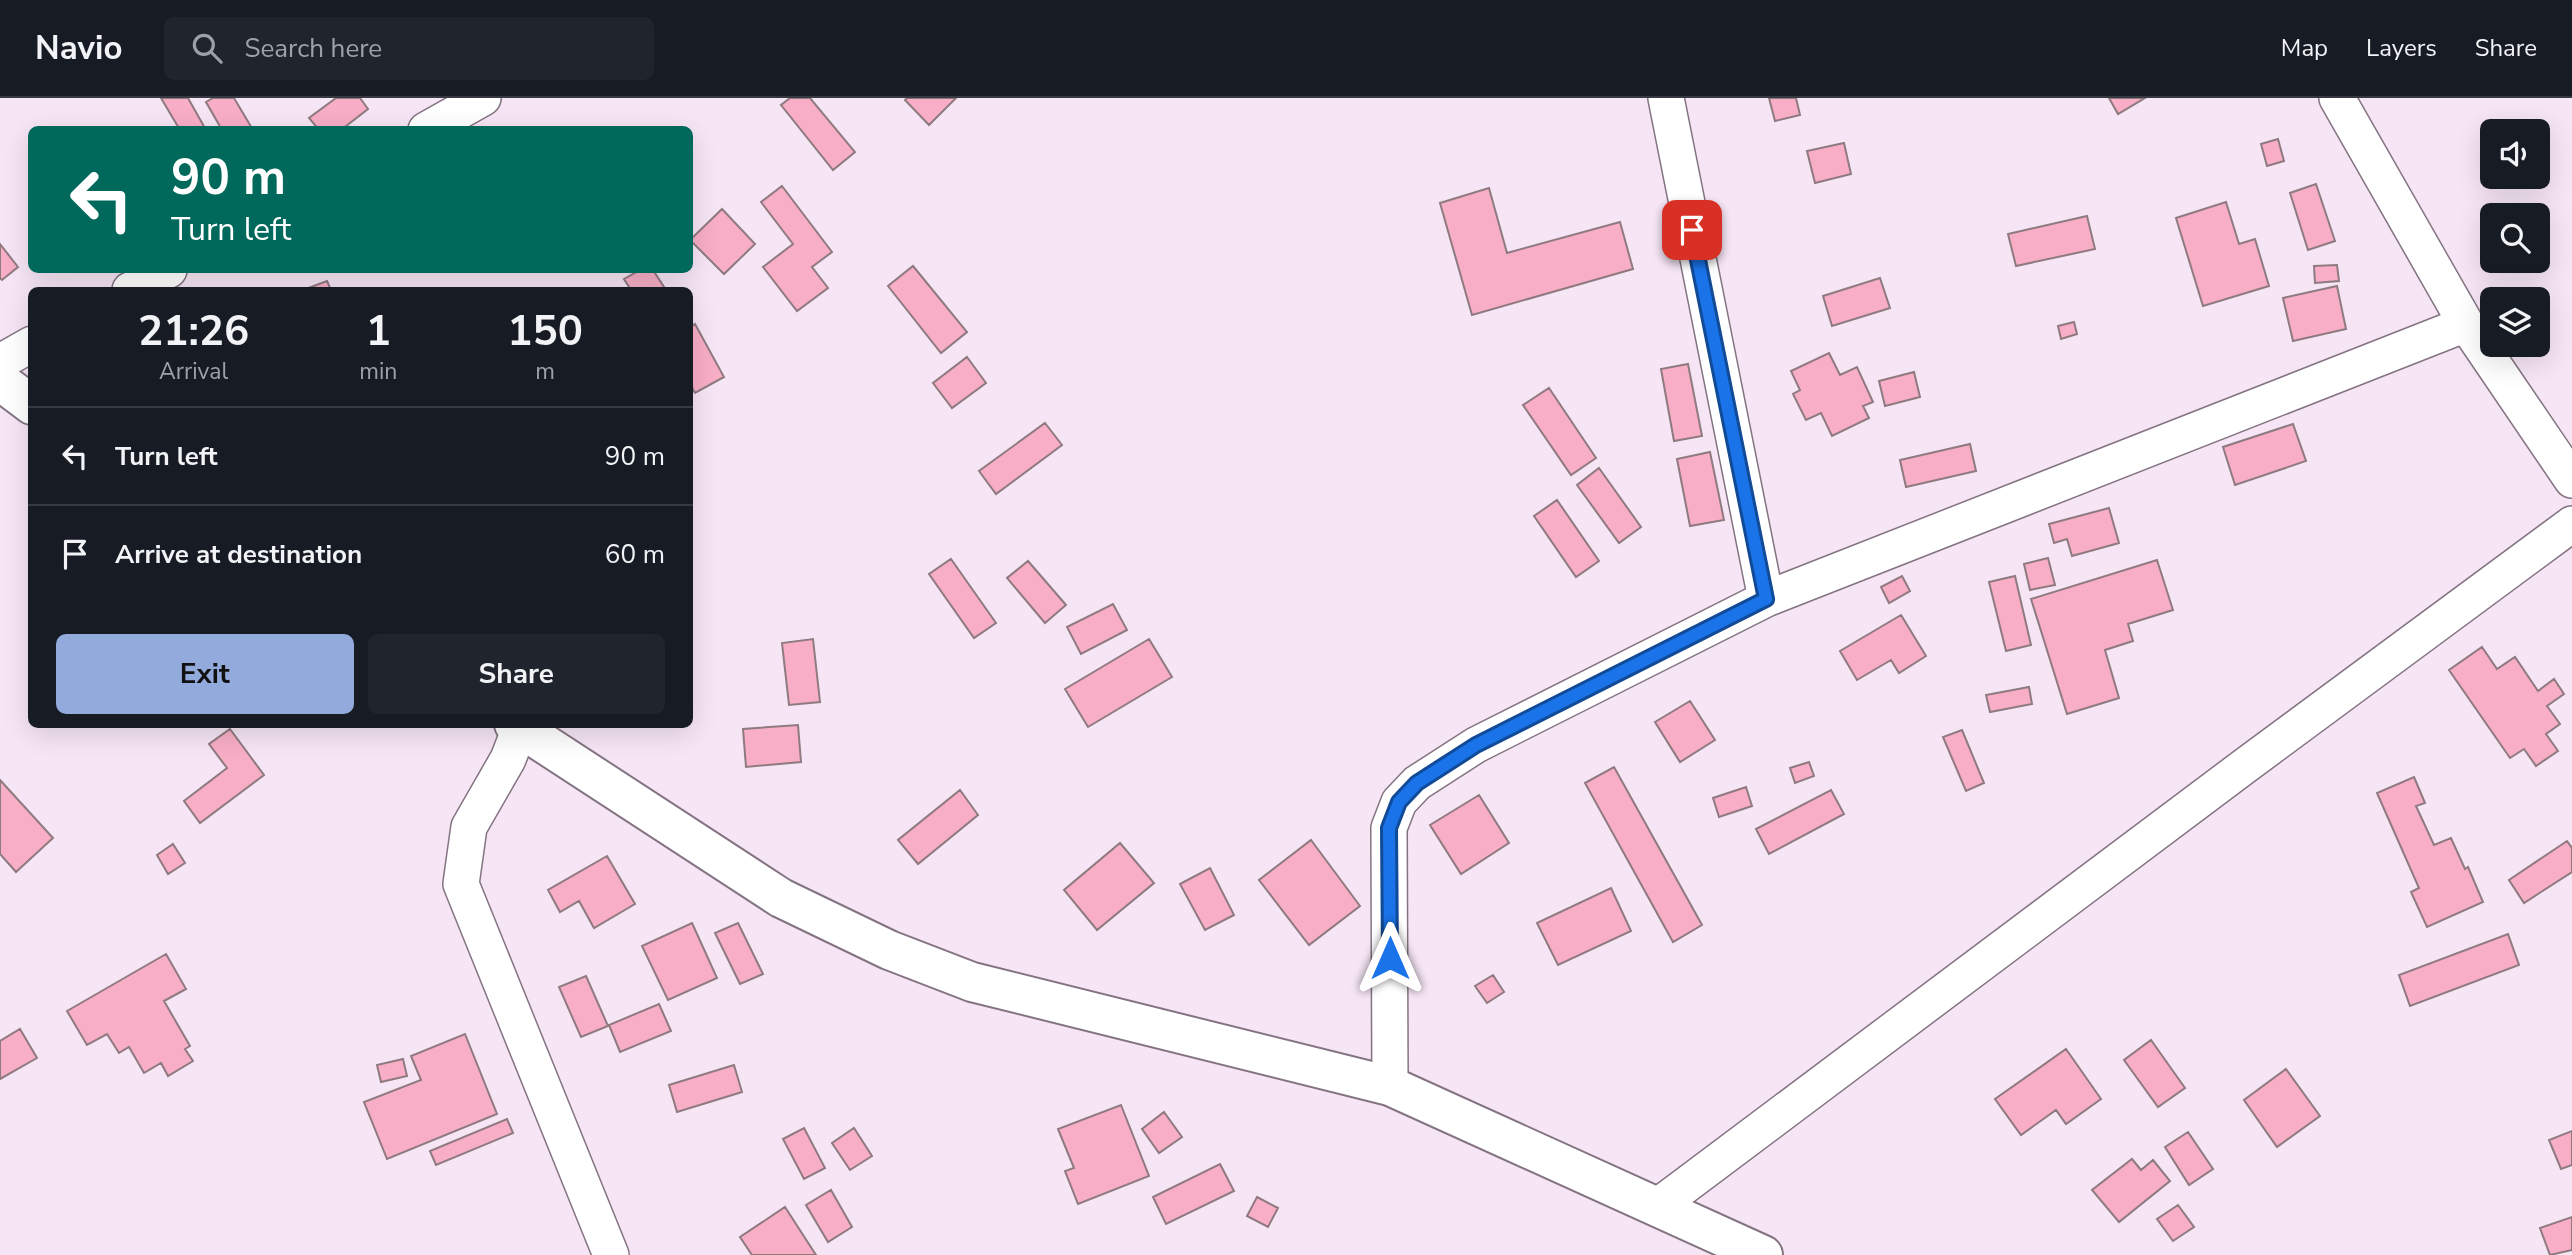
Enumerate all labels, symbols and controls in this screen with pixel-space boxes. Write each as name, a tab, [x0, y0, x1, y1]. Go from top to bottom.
search box	[164, 17, 654, 80]
text: Navio	[35, 26, 122, 71]
icon: search	[188, 29, 226, 67]
text: Search here	[244, 31, 382, 66]
text: Map	[2281, 32, 2328, 64]
text: Layers	[2366, 32, 2437, 64]
text: Share	[2475, 32, 2537, 64]
map controls	[2480, 119, 2550, 357]
button: sound	[2480, 119, 2550, 189]
text: 90 m	[171, 144, 286, 211]
icon: left	[56, 154, 147, 245]
pin	[1662, 200, 1722, 260]
button: search	[2480, 203, 2550, 273]
text: Turn left	[171, 208, 291, 251]
icon: arrive	[1673, 211, 1711, 249]
button: layers	[2480, 287, 2550, 357]
text: 21:26	[138, 303, 249, 360]
text: 1	[366, 303, 391, 360]
text: 150	[507, 303, 583, 360]
text: Arrival	[159, 356, 228, 387]
text: min	[359, 356, 397, 387]
text: m	[535, 356, 555, 387]
icon: left	[56, 437, 94, 475]
text: Turn left	[115, 439, 218, 474]
text: 90 m	[605, 439, 665, 474]
icon: arrive	[56, 535, 94, 573]
text: Arrive at destination	[115, 537, 362, 572]
text: 60 m	[605, 537, 665, 572]
button: Exit	[56, 634, 354, 714]
button: Share	[368, 634, 665, 714]
position arrow	[1353, 921, 1427, 995]

